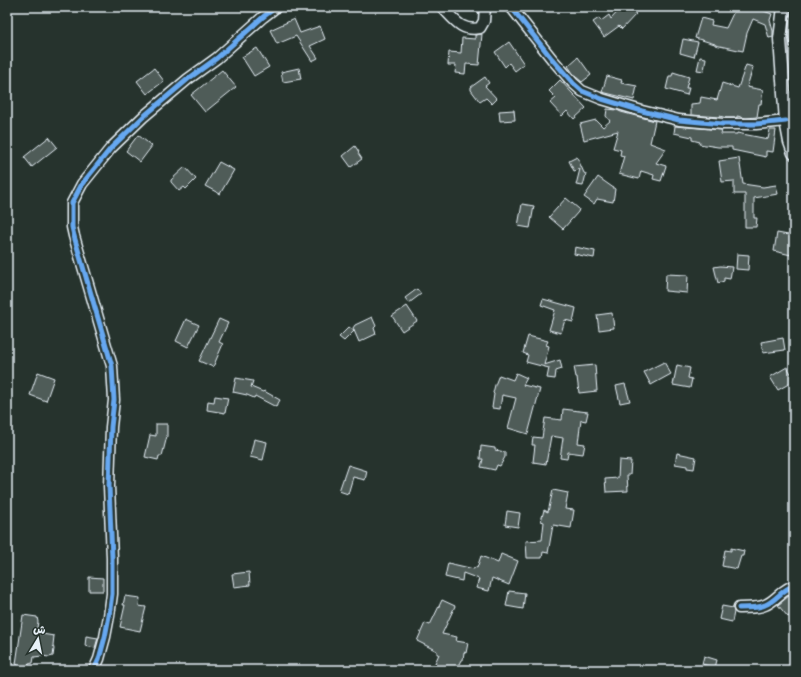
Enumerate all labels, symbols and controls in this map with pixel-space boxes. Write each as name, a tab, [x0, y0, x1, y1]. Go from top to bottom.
north arrow	[18, 619, 58, 659]
text: ش	[32, 619, 47, 640]

